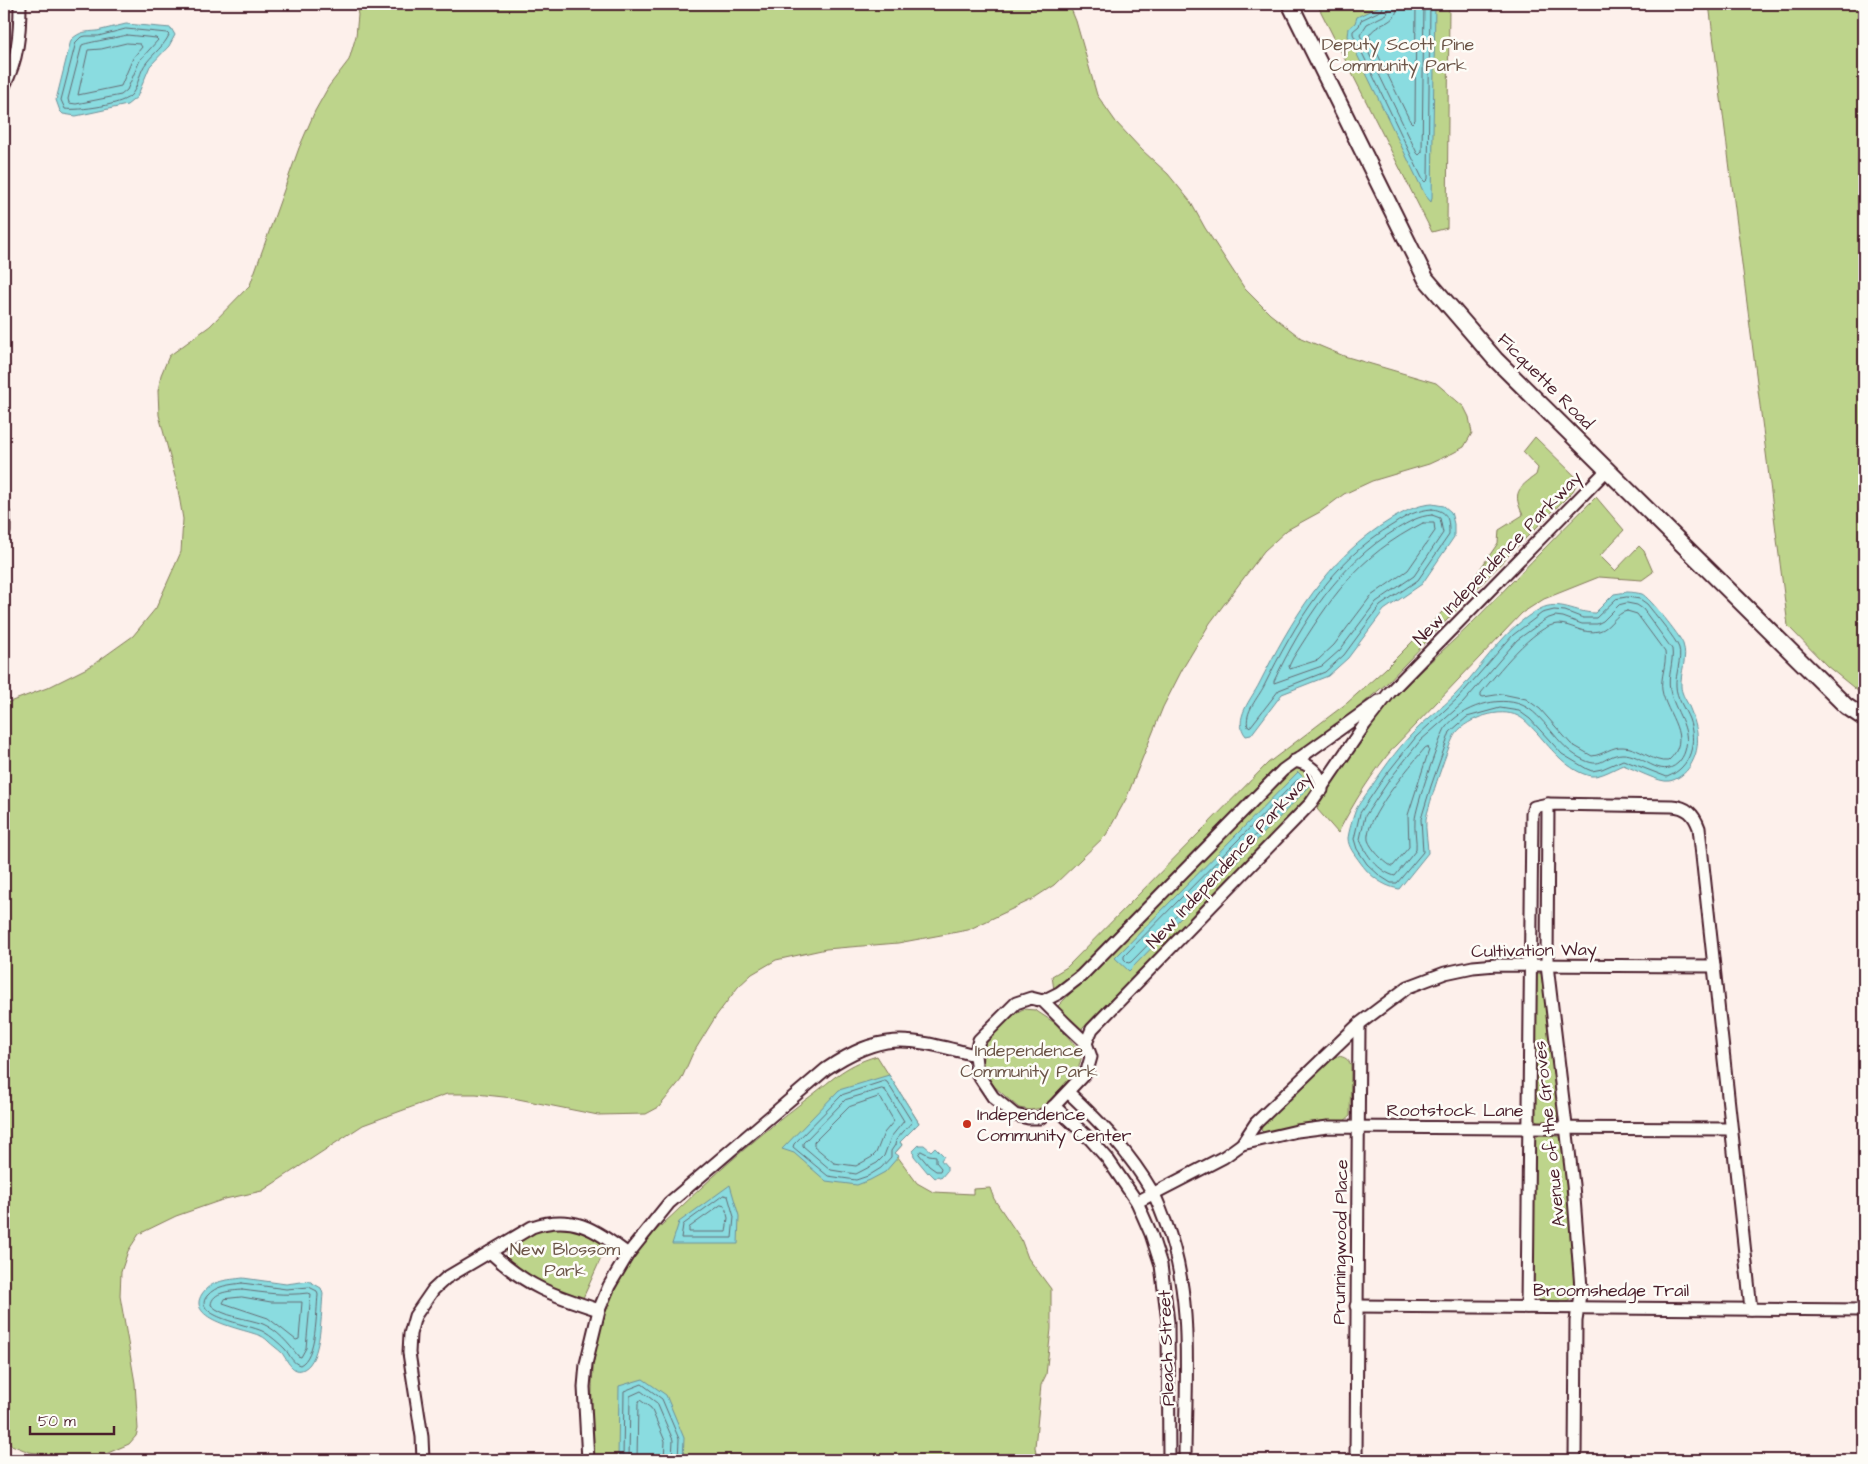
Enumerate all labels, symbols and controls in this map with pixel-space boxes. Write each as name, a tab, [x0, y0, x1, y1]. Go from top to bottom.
park label: Deputy Scott Pine Community Park	[1322, 32, 1475, 79]
street label: Ficquette Road	[1492, 327, 1600, 435]
street label: New Independence Parkway	[1407, 466, 1588, 652]
street label: New Independence Parkway	[1141, 766, 1319, 955]
street label: Cultivation Way	[1471, 937, 1597, 965]
park label: Independence Community Park	[960, 1038, 1098, 1085]
street label: Avenue of the Groves	[1527, 1039, 1572, 1228]
street label: Rootstock Lane	[1387, 1098, 1524, 1123]
place label: Independence Community Center	[977, 1102, 1132, 1149]
marker: Independence Community Center	[961, 1118, 973, 1130]
street label: Prunningwood Place	[1327, 1159, 1355, 1325]
park label: New Blossom Park	[510, 1237, 620, 1283]
street label: Broomshedge Trail	[1533, 1278, 1689, 1304]
street label: Pleach Street	[1152, 1289, 1181, 1407]
scale bar	[30, 1404, 114, 1436]
text: 50 m	[38, 1411, 76, 1432]

